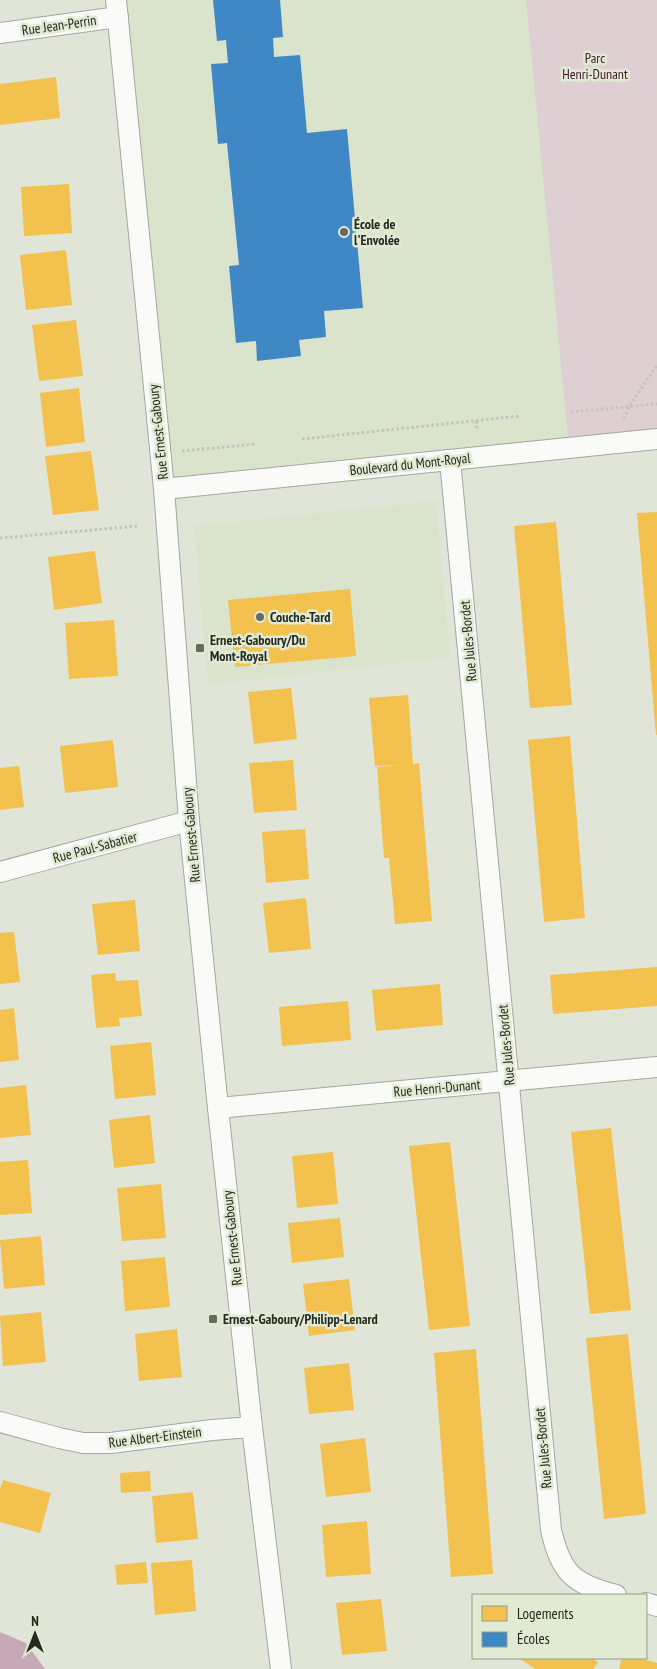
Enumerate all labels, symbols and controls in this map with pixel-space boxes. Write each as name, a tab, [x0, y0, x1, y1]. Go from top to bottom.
street label: Rue Jean-Perrin	[21, 11, 97, 39]
park label: Parc Henri-Dunant	[562, 49, 628, 83]
place label: École de l'Envolée	[354, 215, 400, 249]
marker: École de l'Envolée	[338, 226, 350, 238]
street label: Rue Ernest-Gaboury	[144, 383, 172, 480]
street label: Boulevard du Mont-Royal	[349, 449, 472, 479]
street label: Rue Jules-Bordet	[455, 600, 480, 682]
place label: Couche-Tard	[270, 608, 330, 626]
marker: Couche-Tard	[254, 611, 266, 623]
place label: Ernest-Gaboury/Du Mont-Royal	[210, 631, 305, 665]
marker: Ernest-Gaboury/Du Mont-Royal	[194, 642, 206, 654]
street label: Rue Ernest-Gaboury	[178, 786, 204, 883]
street label: Rue Paul-Sabatier	[51, 827, 139, 867]
street label: Rue Jules-Bordet	[493, 1004, 518, 1086]
street label: Rue Henri-Dunant	[393, 1075, 481, 1101]
street label: Rue Ernest-Gaboury	[218, 1189, 246, 1286]
place label: Ernest-Gaboury/Philipp-Lenard	[223, 1310, 378, 1328]
marker: Ernest-Gaboury/Philipp-Lenard	[207, 1313, 219, 1325]
street label: Rue Jules-Bordet	[530, 1407, 555, 1489]
street label: Rue Albert-Einstein	[108, 1422, 202, 1452]
legend	[472, 1594, 647, 1659]
text: Logements	[517, 1604, 573, 1623]
north arrow	[10, 1609, 60, 1659]
text: N	[31, 1612, 39, 1630]
text: Écoles	[517, 1629, 550, 1648]

